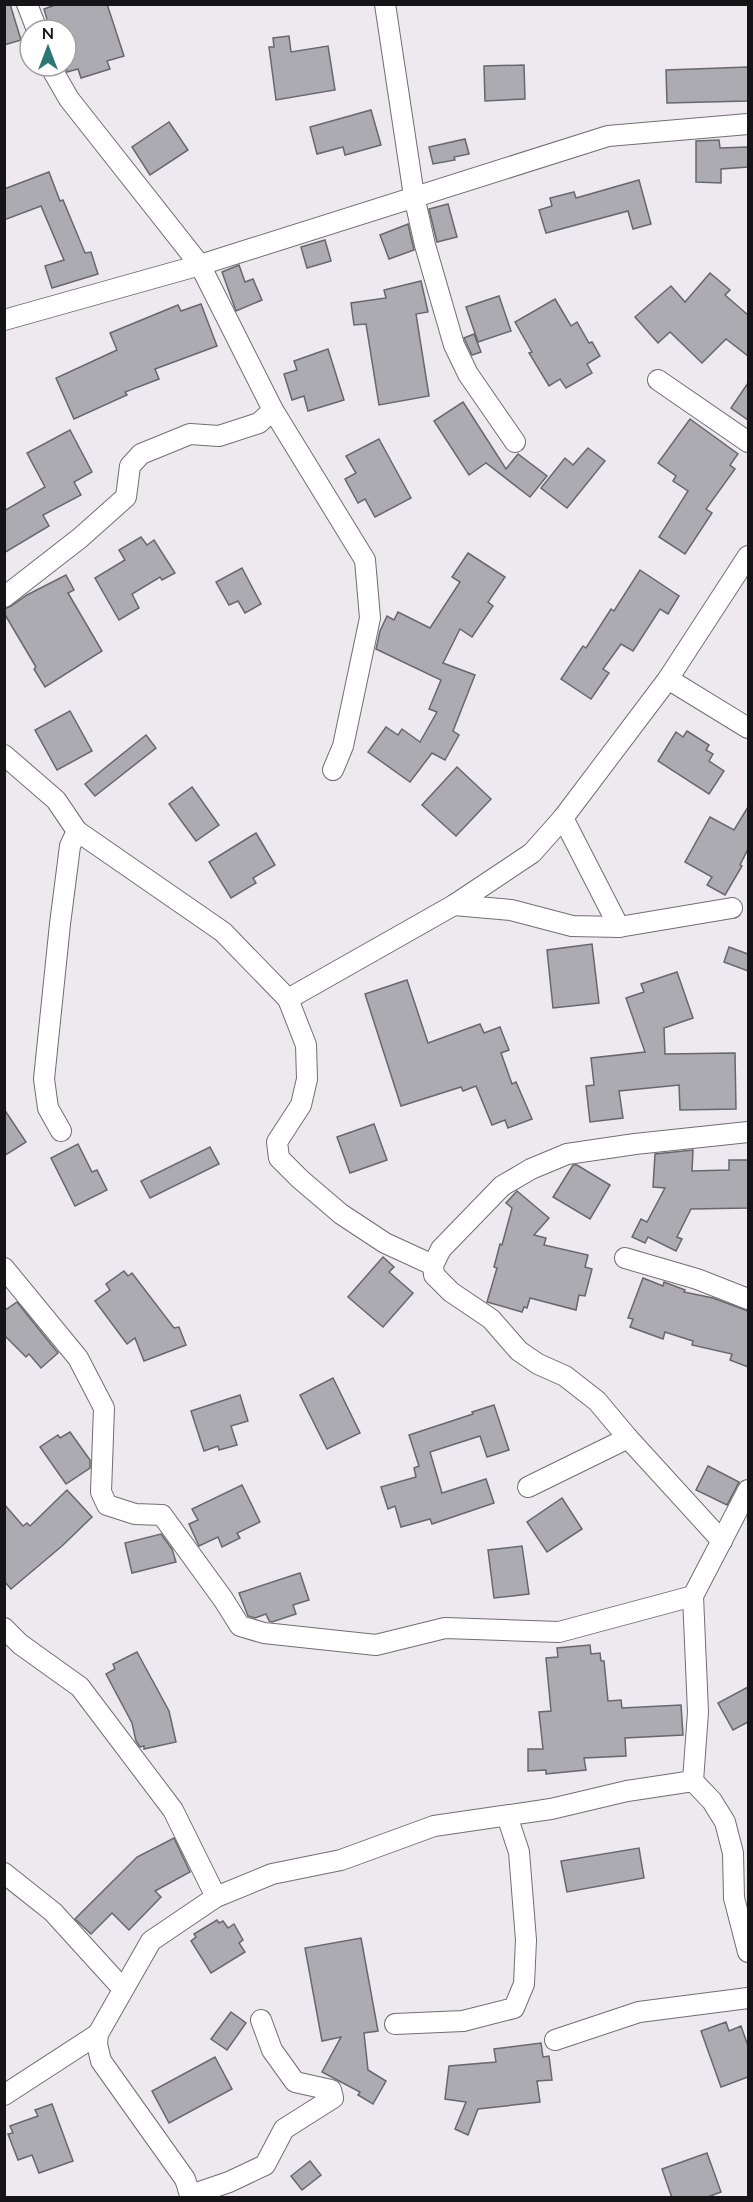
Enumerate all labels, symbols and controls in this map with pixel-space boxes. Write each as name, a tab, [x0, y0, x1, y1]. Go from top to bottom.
north arrow	[18, 18, 78, 78]
text: N	[42, 23, 54, 42]

